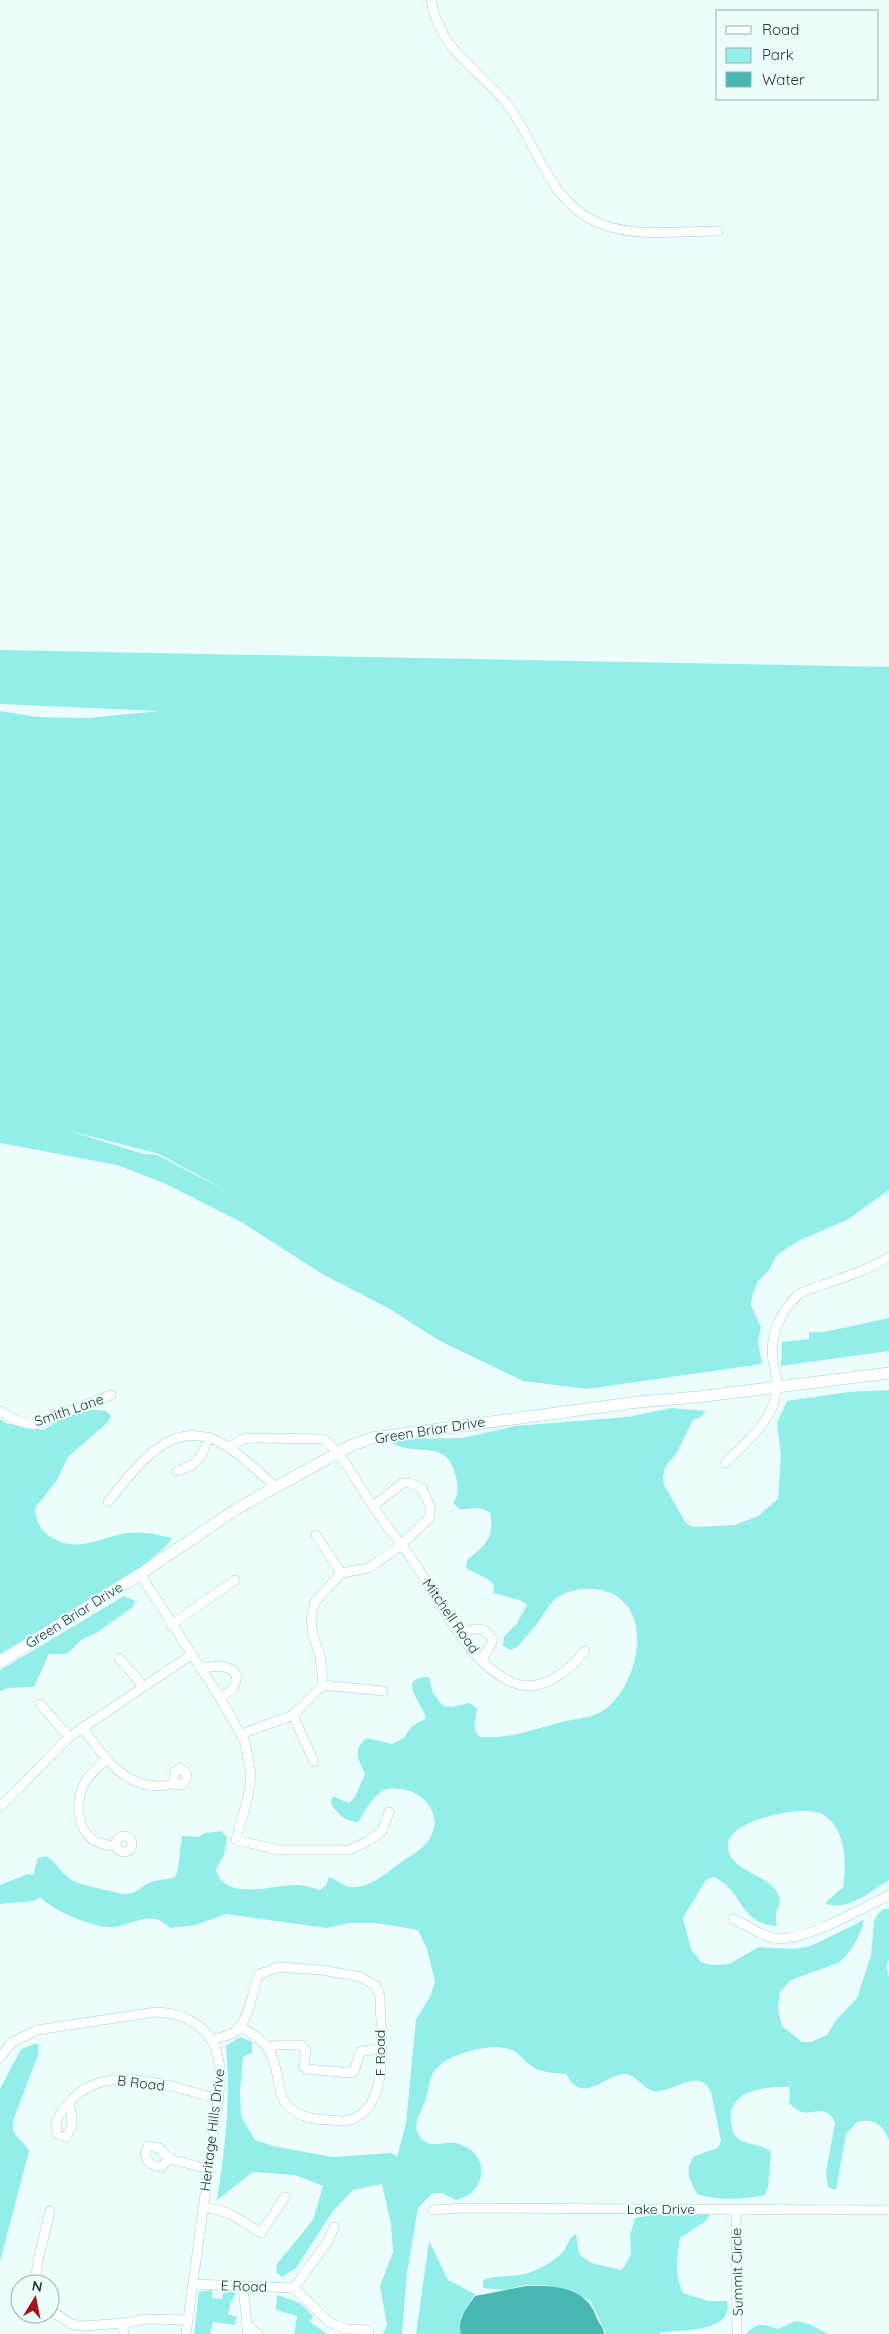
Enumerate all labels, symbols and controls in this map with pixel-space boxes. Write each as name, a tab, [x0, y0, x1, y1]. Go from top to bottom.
legend	[716, 10, 879, 100]
text: Road	[762, 20, 799, 39]
text: Park	[762, 45, 794, 64]
text: Water	[762, 70, 805, 89]
street label: Smith Lane	[32, 1390, 106, 1430]
street label: Green Briar Drive	[374, 1412, 487, 1448]
street label: Mitchell Road	[419, 1575, 483, 1657]
street label: Green Briar Drive	[22, 1578, 126, 1652]
street label: F Road	[371, 2030, 389, 2076]
street label: Heritage Hills Drive	[196, 2068, 228, 2192]
street label: B Road	[116, 2071, 166, 2095]
street label: Lake Drive	[627, 2200, 695, 2218]
street label: Summit Circle	[727, 2228, 747, 2316]
north arrow	[10, 2274, 60, 2324]
text: N	[31, 2276, 44, 2296]
street label: E Road	[220, 2276, 268, 2296]

